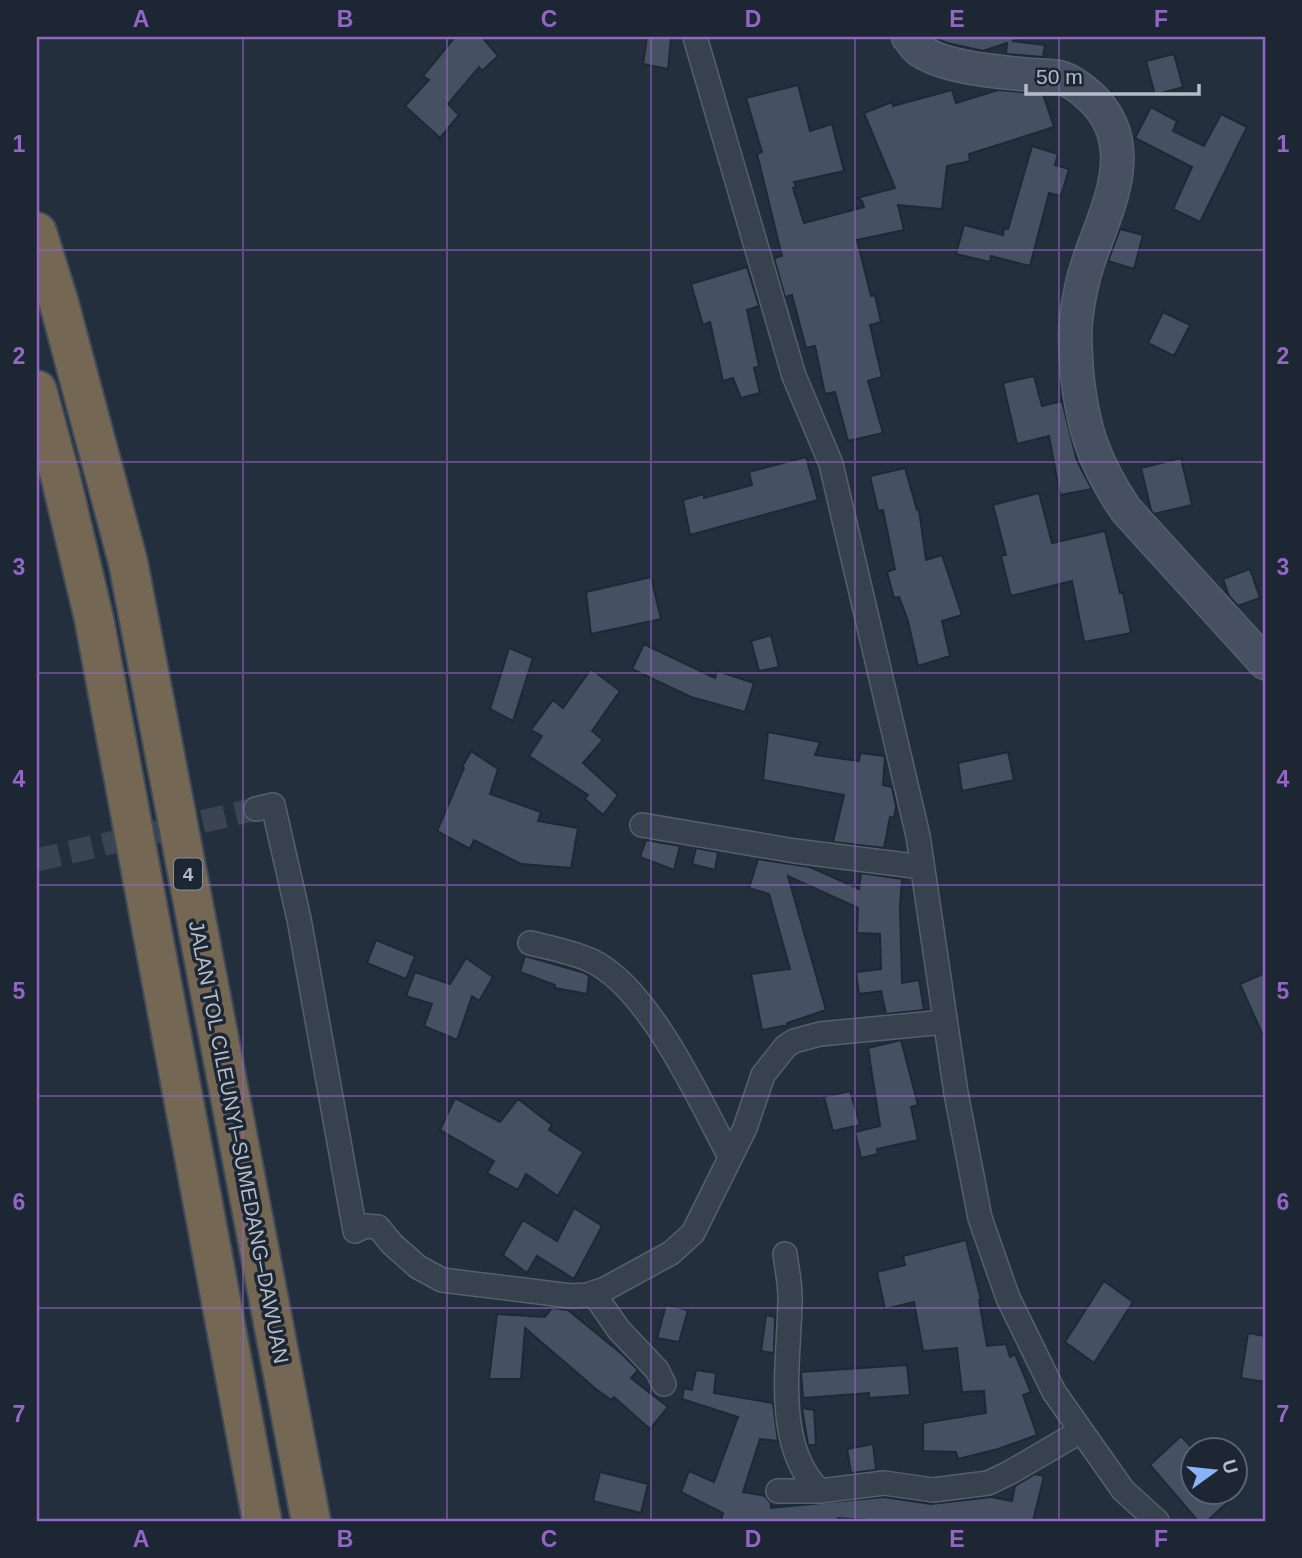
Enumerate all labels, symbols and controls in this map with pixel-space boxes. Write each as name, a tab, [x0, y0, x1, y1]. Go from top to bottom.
text: A	[133, 6, 149, 32]
text: B	[337, 6, 353, 32]
text: C	[541, 6, 557, 32]
text: D	[745, 6, 761, 32]
text: E	[949, 6, 965, 32]
text: F	[1154, 6, 1168, 32]
scale bar	[1026, 52, 1199, 96]
text: 50 m	[1036, 65, 1083, 88]
text: 1	[13, 131, 26, 157]
text: 1	[1277, 131, 1290, 157]
text: 2	[13, 343, 25, 369]
text: 2	[1277, 343, 1289, 369]
text: 3	[13, 554, 25, 580]
text: 3	[1277, 554, 1289, 580]
text: 4	[13, 766, 26, 792]
text: 4	[1277, 766, 1290, 792]
road number: 4	[174, 859, 202, 890]
street label: JALAN TOL CILEUNYI–SUMEDANG–DAWUAN	[185, 919, 293, 1365]
text: 5	[13, 978, 26, 1004]
text: 5	[1277, 978, 1290, 1004]
text: 6	[13, 1189, 25, 1215]
text: 6	[1277, 1189, 1289, 1215]
text: 7	[13, 1401, 25, 1427]
text: 7	[1277, 1401, 1289, 1427]
north arrow	[1180, 1436, 1250, 1506]
text: U	[1218, 1457, 1242, 1476]
text: A	[133, 1526, 149, 1552]
text: B	[337, 1526, 353, 1552]
text: C	[541, 1526, 557, 1552]
text: D	[745, 1526, 761, 1552]
text: E	[949, 1526, 965, 1552]
text: F	[1154, 1526, 1168, 1552]

